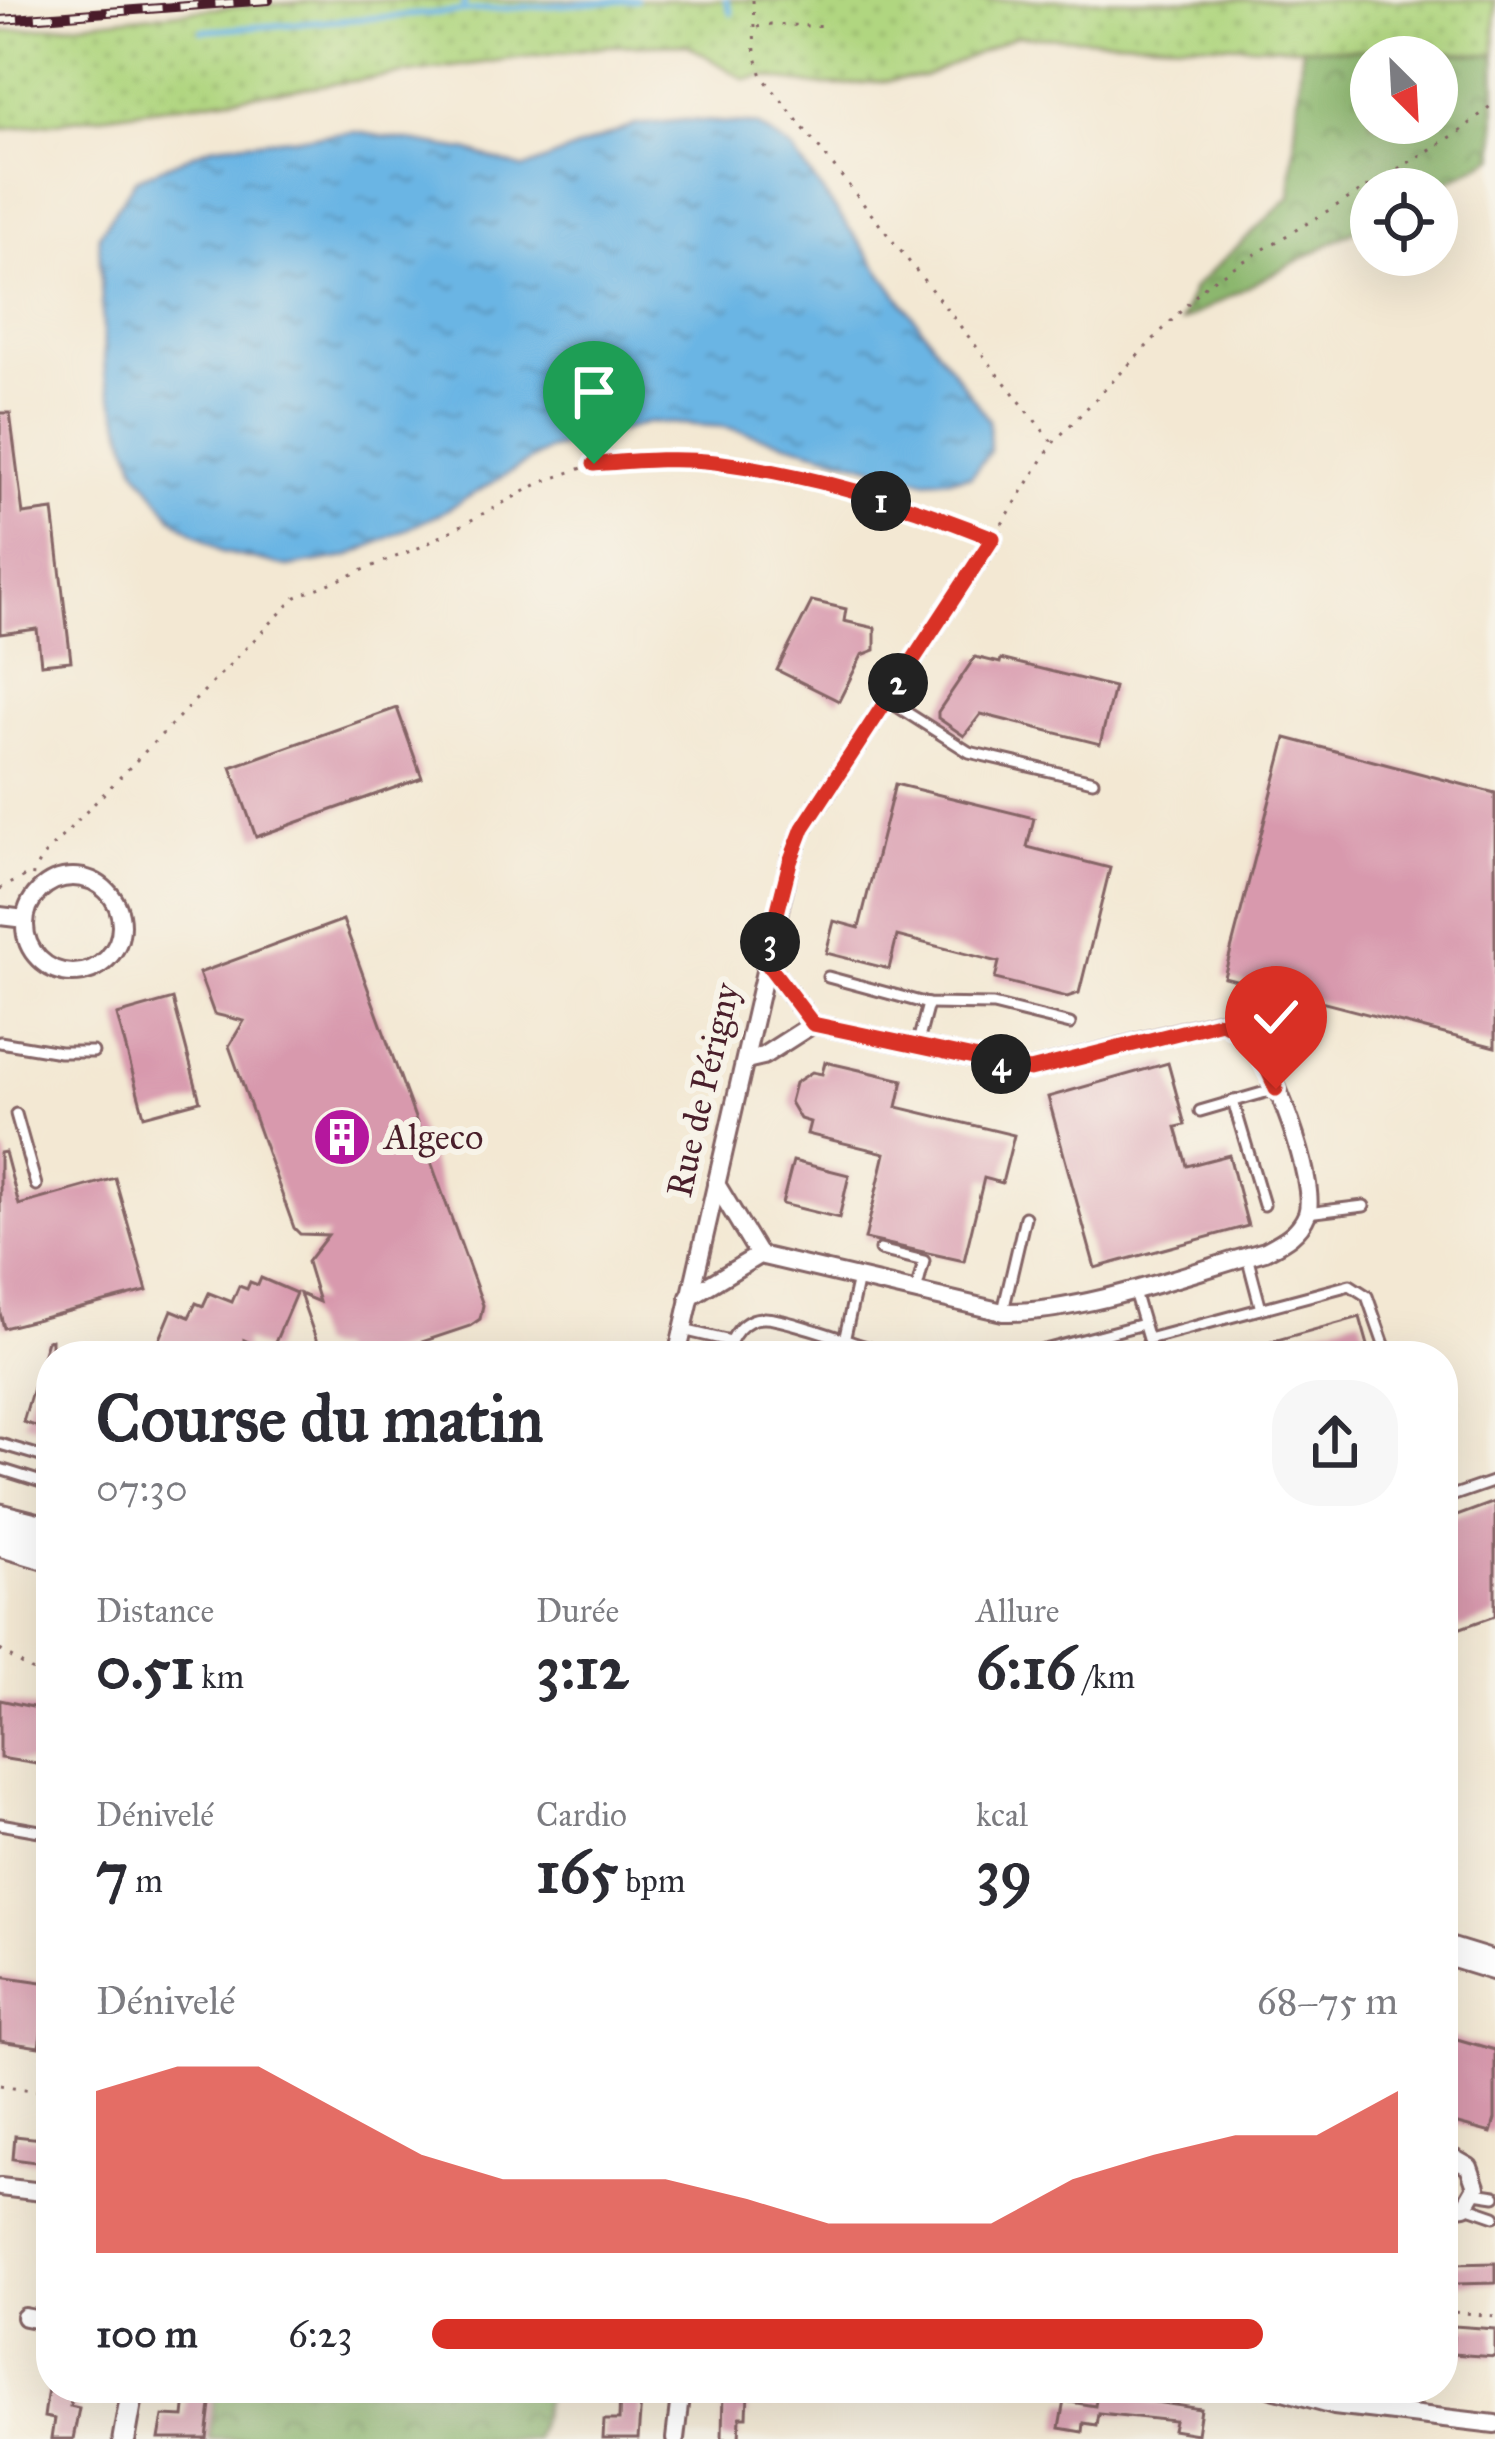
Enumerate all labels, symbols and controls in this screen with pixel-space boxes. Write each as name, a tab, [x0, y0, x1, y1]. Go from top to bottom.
north arrow	[1350, 36, 1458, 144]
map controls	[1350, 36, 1458, 276]
button: locate	[1350, 168, 1458, 276]
pin	[543, 341, 645, 464]
icon: arrive	[561, 359, 627, 425]
pin: 1	[851, 471, 911, 531]
text: 1	[874, 481, 888, 521]
pin: 2	[868, 653, 928, 713]
text: 2	[890, 663, 906, 703]
pin: 3	[740, 912, 800, 972]
text: 3	[763, 922, 777, 962]
pin	[1225, 966, 1327, 1089]
street label: Rue de Périgny	[657, 978, 749, 1201]
icon: check	[1243, 984, 1309, 1050]
pin: 4	[971, 1034, 1031, 1094]
text: 4	[992, 1044, 1010, 1084]
building icon: Algeco	[311, 1106, 373, 1168]
place label: Algeco	[382, 1115, 483, 1159]
text: Course du matin	[96, 1378, 544, 1459]
button: share	[1272, 1380, 1398, 1506]
text: 07:30	[96, 1464, 188, 1512]
text: Distance	[96, 1591, 214, 1631]
text: Durée	[536, 1591, 619, 1631]
text: Allure	[976, 1591, 1059, 1631]
text: 0.51	[96, 1631, 194, 1704]
text: 3:12	[536, 1631, 628, 1704]
text: 6:16	[976, 1631, 1076, 1704]
text: km	[194, 1657, 244, 1697]
text: /km	[1076, 1657, 1135, 1697]
text: Dénivelé	[96, 1795, 214, 1835]
text: Cardio	[536, 1795, 627, 1835]
text: kcal	[976, 1795, 1028, 1835]
text: 7	[96, 1835, 128, 1908]
text: 165	[536, 1835, 618, 1908]
text: 39	[976, 1835, 1032, 1908]
text: m	[128, 1861, 163, 1901]
text: bpm	[618, 1861, 685, 1901]
text: Dénivelé	[96, 1977, 236, 2025]
text: 68–75 m	[1257, 1977, 1398, 2025]
text: 100 m	[96, 2310, 198, 2358]
text: 6:23	[288, 2310, 353, 2358]

